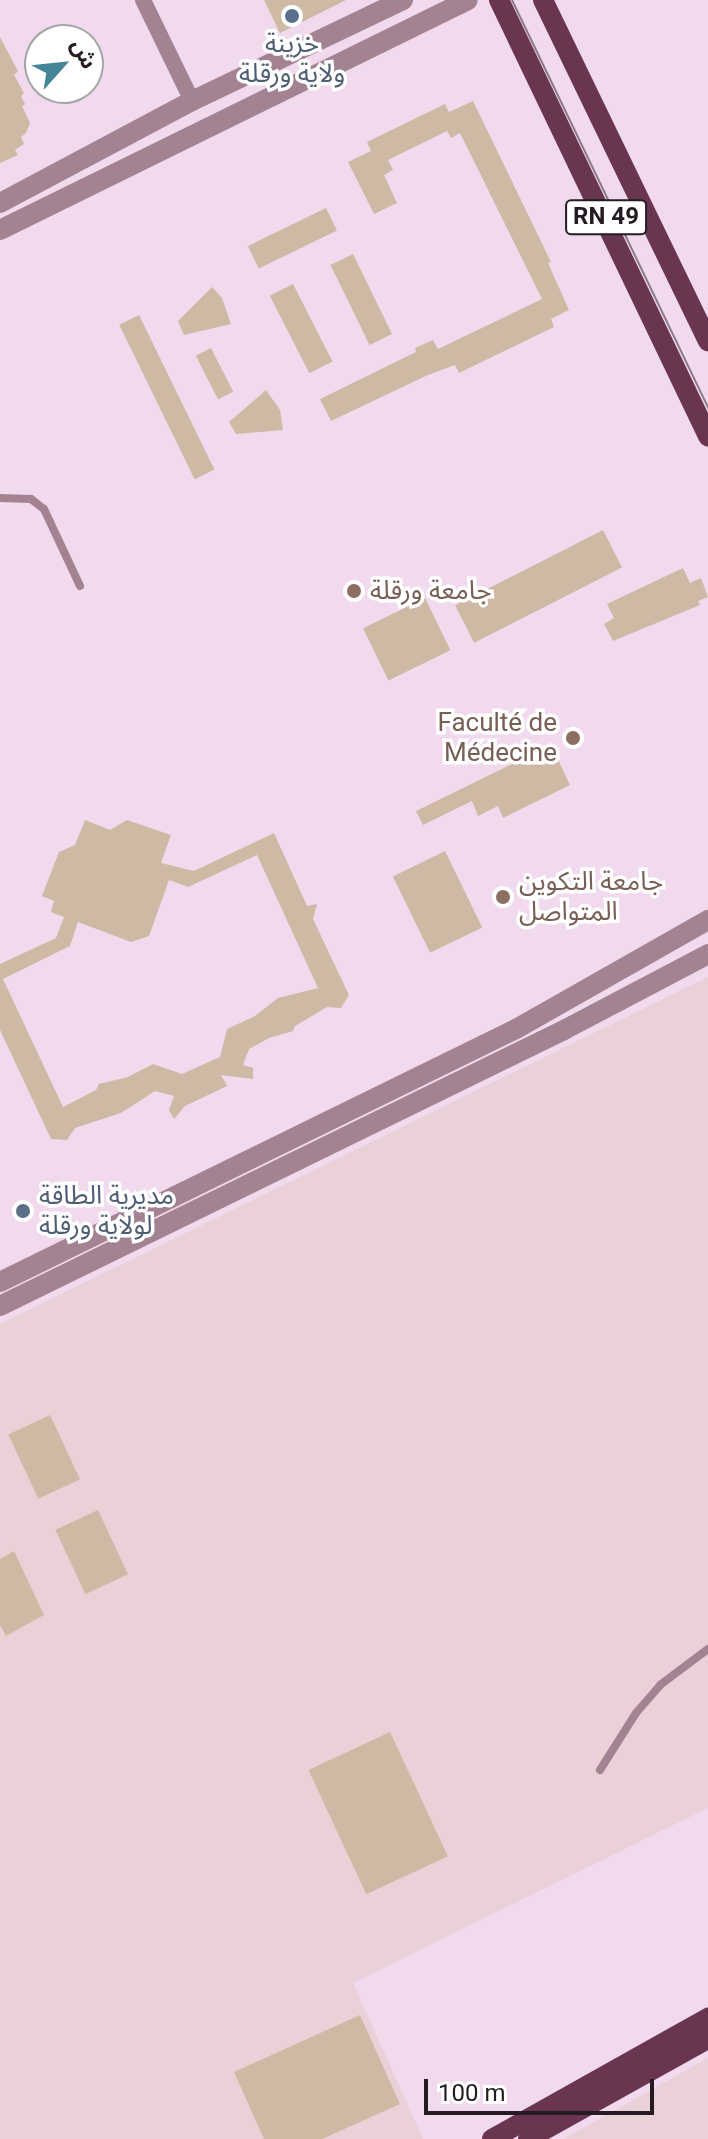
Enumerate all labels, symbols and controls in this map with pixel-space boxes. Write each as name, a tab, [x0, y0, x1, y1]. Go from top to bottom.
marker: خزينة ولاية ورقلة	[283, 7, 301, 25]
north arrow	[24, 24, 104, 104]
place label: خزينة ولاية ورقلة	[239, 28, 345, 90]
text: ش	[66, 35, 102, 73]
road number: RN 49	[564, 197, 648, 237]
place label: جامعة ورقلة	[370, 575, 492, 607]
marker: جامعة ورقلة	[345, 582, 363, 600]
place label: Faculté de Médecine	[437, 707, 557, 768]
marker: Faculté de Médecine	[564, 729, 582, 747]
place label: جامعة التكوين المتواصل	[519, 866, 663, 928]
marker: جامعة التكوين المتواصل	[494, 888, 512, 906]
place label: مديرية الطاقة لولاية ورقلة	[39, 1180, 174, 1242]
marker: مديرية الطاقة لولاية ورقلة	[14, 1202, 32, 1220]
scale bar	[428, 2063, 658, 2113]
text: 100 m	[438, 2079, 505, 2107]

